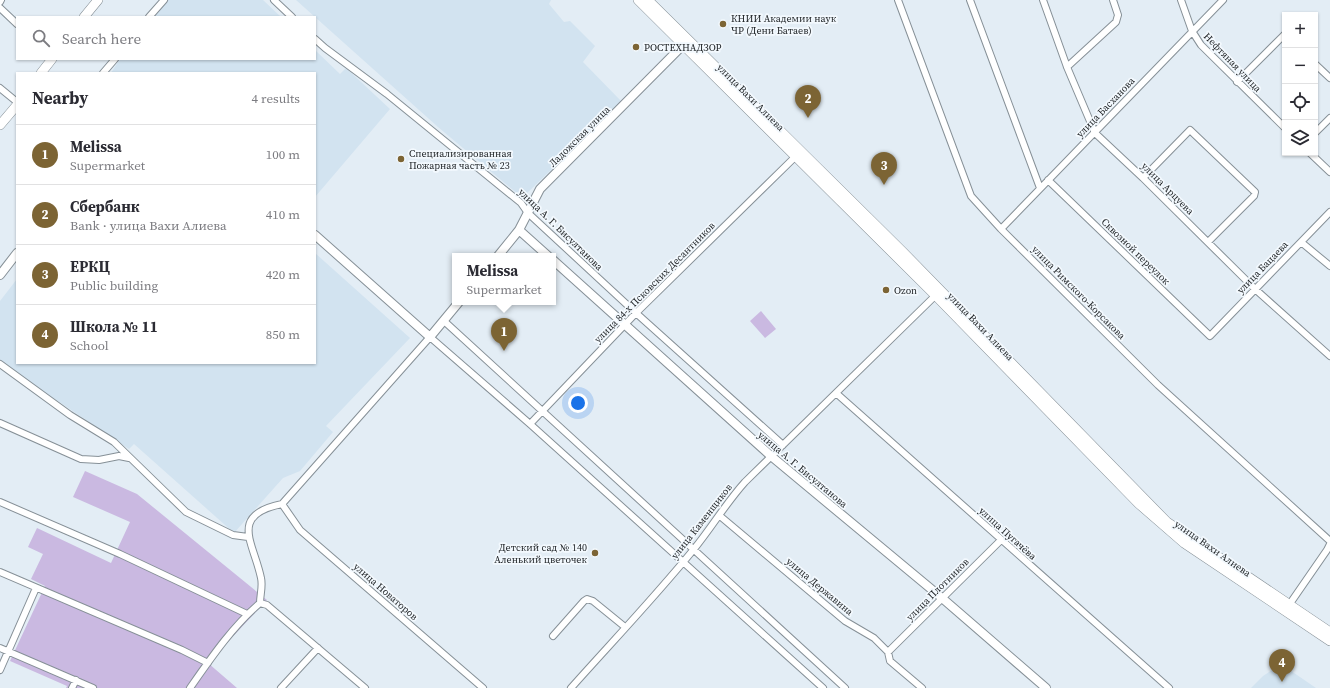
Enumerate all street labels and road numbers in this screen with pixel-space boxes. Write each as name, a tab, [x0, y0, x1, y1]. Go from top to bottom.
street label: Нефтяная улица	[1201, 30, 1265, 96]
street label: улица Вахи Алиева	[714, 61, 788, 134]
street label: улица Басханова	[1073, 74, 1138, 140]
street label: Ладожская улица	[546, 102, 613, 170]
street label: улица Арцуева	[1139, 159, 1197, 218]
street label: улица А. Г. Бисултанова	[516, 186, 606, 274]
street label: Сквозной переулок	[1099, 215, 1173, 288]
street label: улица 84-х Псковских Десантников	[591, 219, 718, 346]
street label: улица Бацаева	[1234, 238, 1291, 296]
street label: улица Римского-Корсакова	[1029, 243, 1129, 343]
street label: улица Вахи Алиева	[945, 289, 1017, 364]
street label: улица А. Г. Бисултанова	[755, 428, 851, 511]
street label: улица Каменщиков	[668, 481, 735, 561]
street label: улица Пугачёва	[976, 504, 1040, 563]
street label: улица Вахи Алиева	[1172, 517, 1254, 580]
street label: улица Державина	[784, 555, 857, 619]
street label: улица Плотников	[903, 555, 971, 623]
street label: улица Новаторов	[351, 560, 420, 623]

